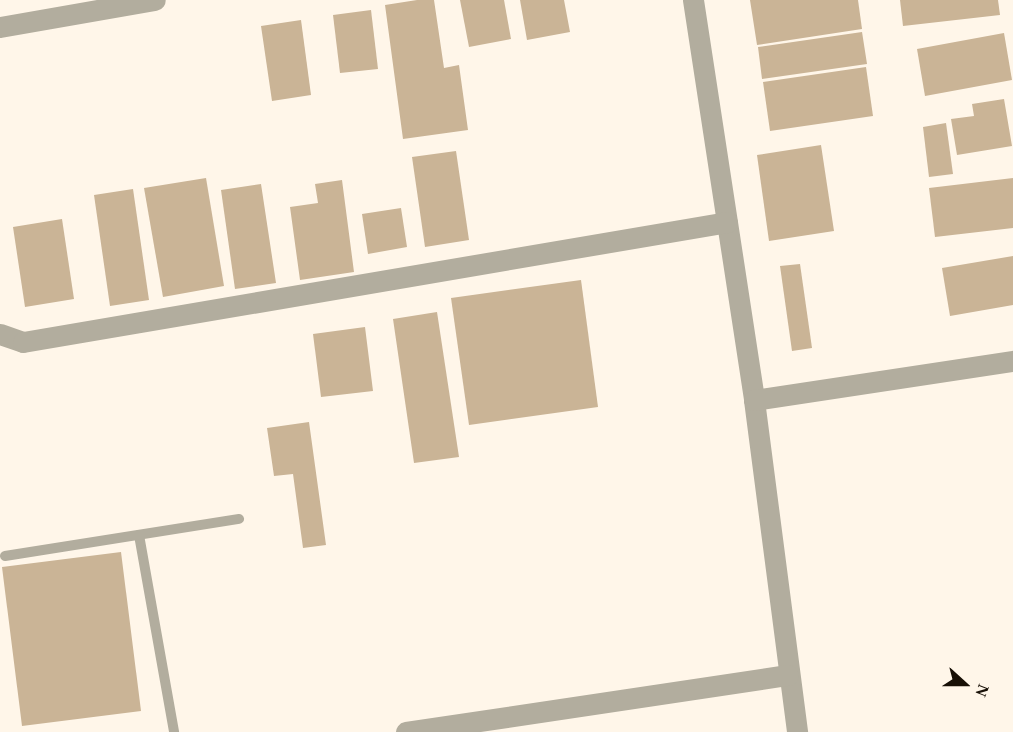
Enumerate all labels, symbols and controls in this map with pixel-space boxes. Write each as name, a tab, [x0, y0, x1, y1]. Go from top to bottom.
north arrow	[935, 654, 995, 714]
text: N	[972, 682, 992, 699]

